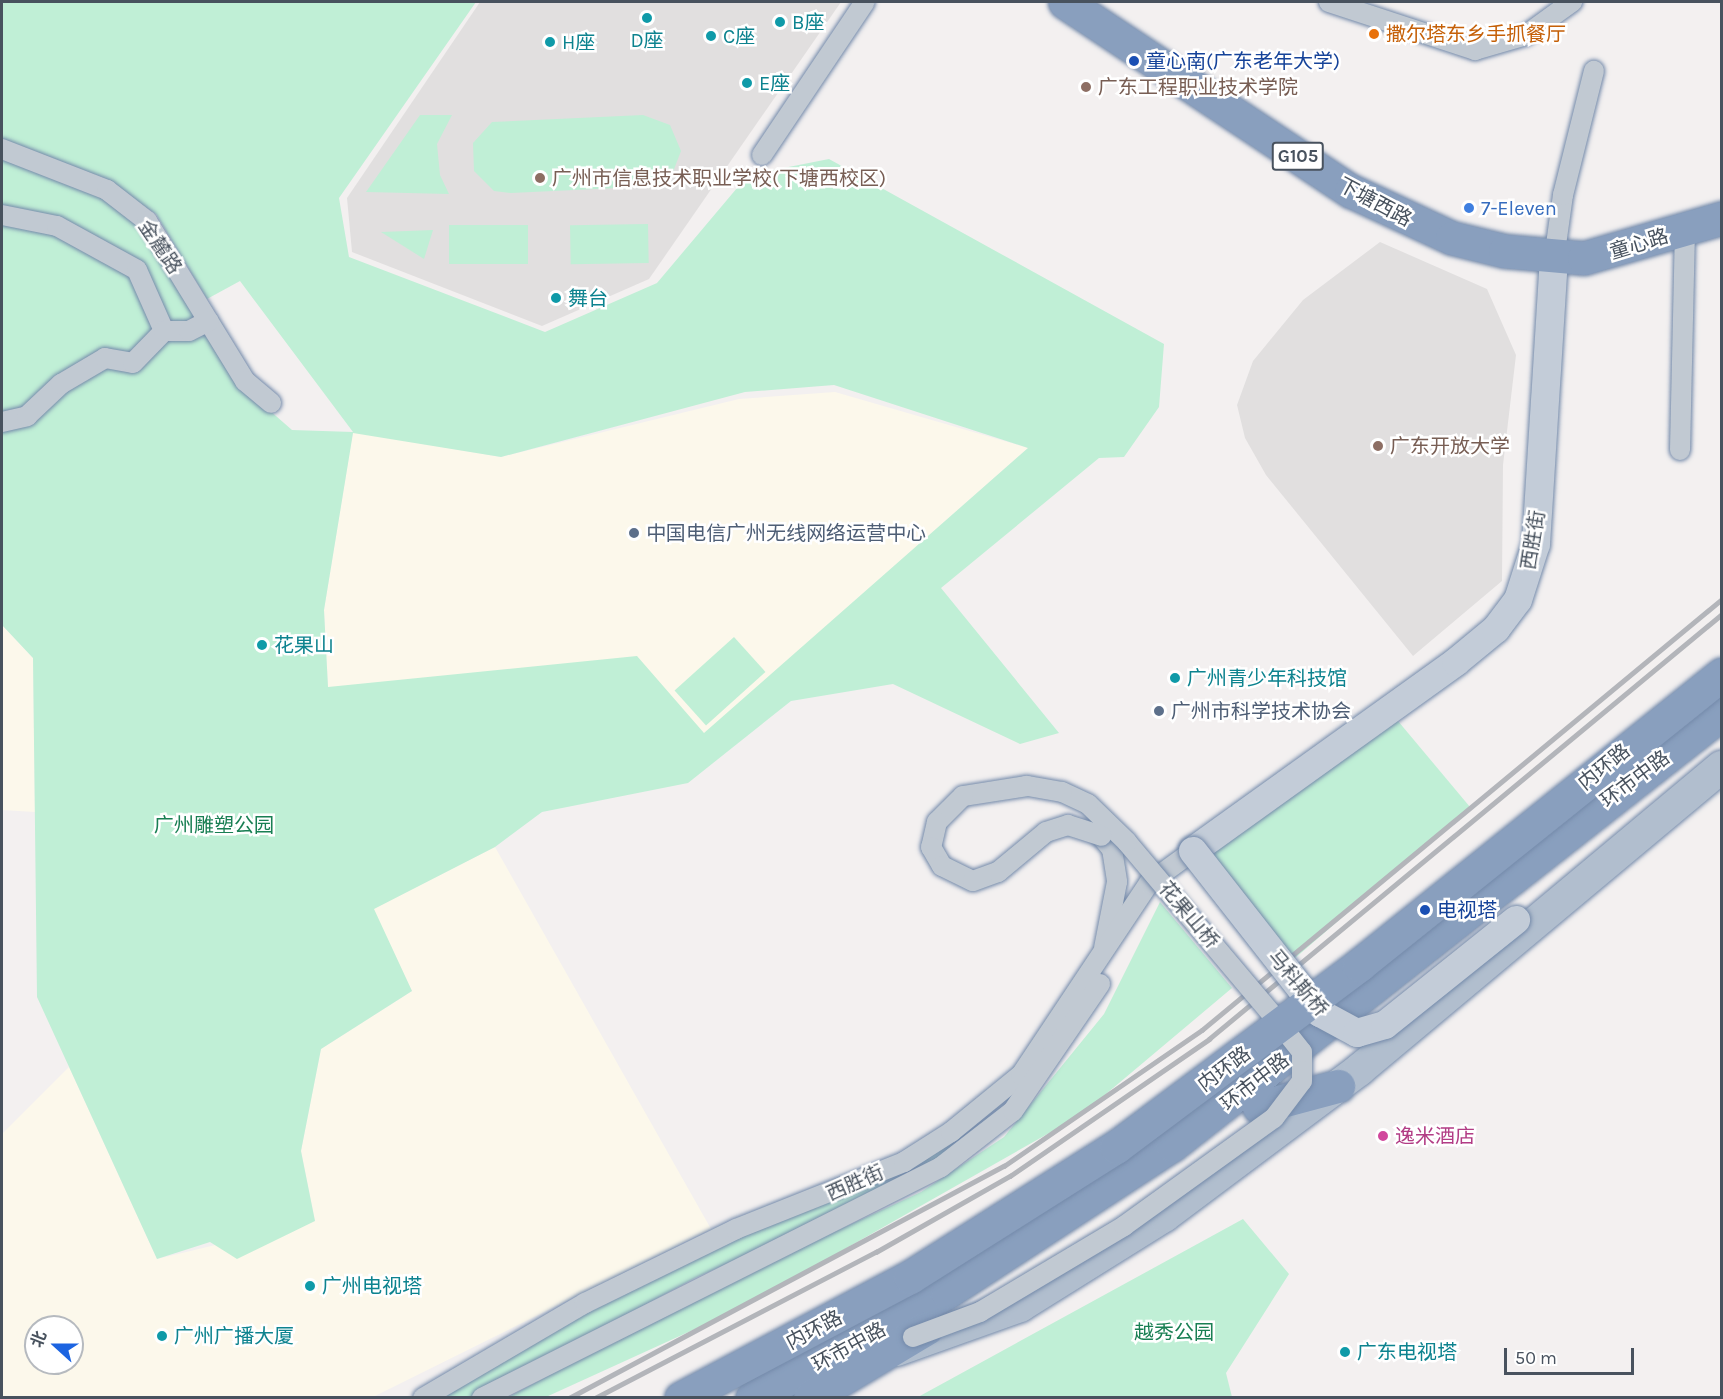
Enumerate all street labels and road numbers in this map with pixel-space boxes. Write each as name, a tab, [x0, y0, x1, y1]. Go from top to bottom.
road number: G105	[1271, 141, 1325, 171]
street label: 下塘西路	[1334, 173, 1416, 231]
street label: 金麓路	[133, 215, 187, 279]
street label: 童心路	[1607, 224, 1671, 264]
street label: 西胜街	[1516, 508, 1550, 572]
street label: 内环路	[1573, 739, 1635, 795]
street label: 环市中路	[1596, 745, 1674, 813]
street label: 花果山桥	[1154, 877, 1224, 953]
street label: 马科斯桥	[1263, 945, 1333, 1021]
street label: 内环路	[1193, 1041, 1255, 1097]
street label: 环市中路	[1216, 1048, 1294, 1116]
street label: 西胜街	[823, 1160, 887, 1206]
street label: 内环路	[782, 1305, 846, 1355]
street label: 环市中路	[808, 1317, 890, 1377]

